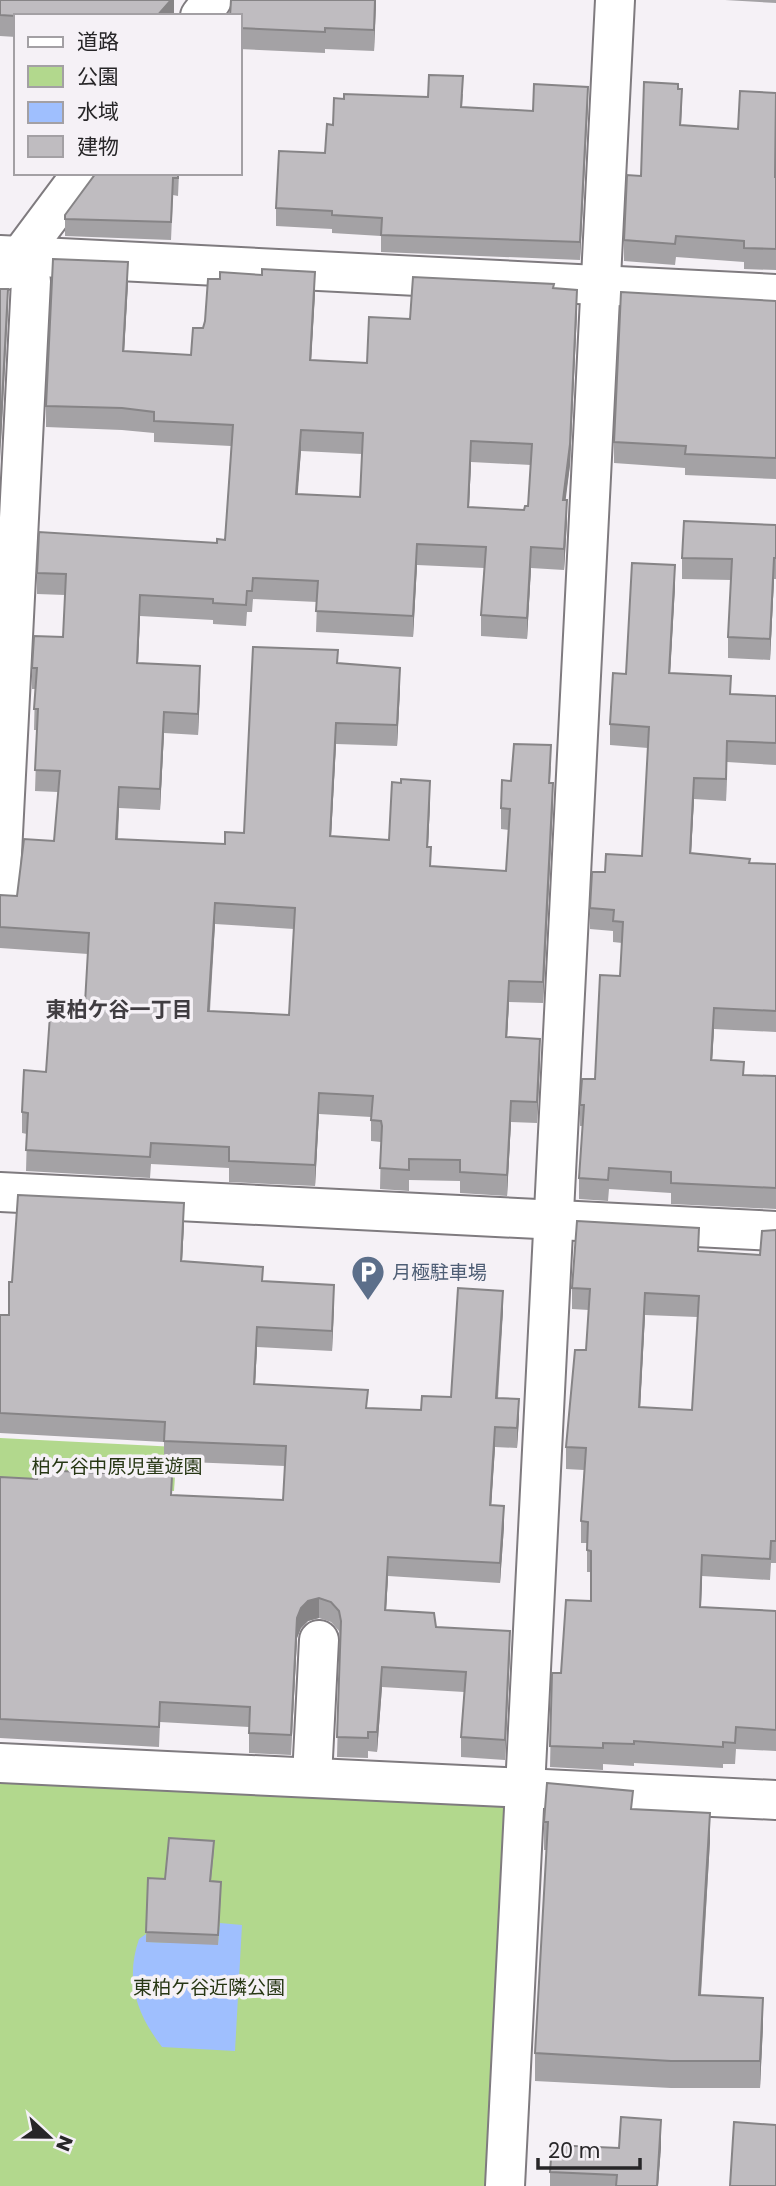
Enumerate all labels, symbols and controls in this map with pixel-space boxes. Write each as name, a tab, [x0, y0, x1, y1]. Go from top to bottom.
legend	[14, 14, 242, 175]
text: 道路	[77, 27, 119, 56]
text: 公園	[77, 62, 119, 91]
text: 水域	[77, 97, 119, 126]
text: 建物	[77, 132, 119, 161]
district label: 東柏ケ谷一丁目	[46, 995, 193, 1024]
parking icon: 月極駐車場	[349, 1253, 387, 1302]
place label: 月極駐車場	[392, 1259, 487, 1286]
park label: 柏ケ谷中原児童遊園	[31, 1453, 203, 1480]
park label: 東柏ケ谷近隣公園	[133, 1974, 285, 2001]
north arrow	[14, 2102, 84, 2172]
scale bar	[538, 2126, 640, 2170]
text: N	[49, 2131, 79, 2155]
text: 20 m	[548, 2136, 601, 2165]

